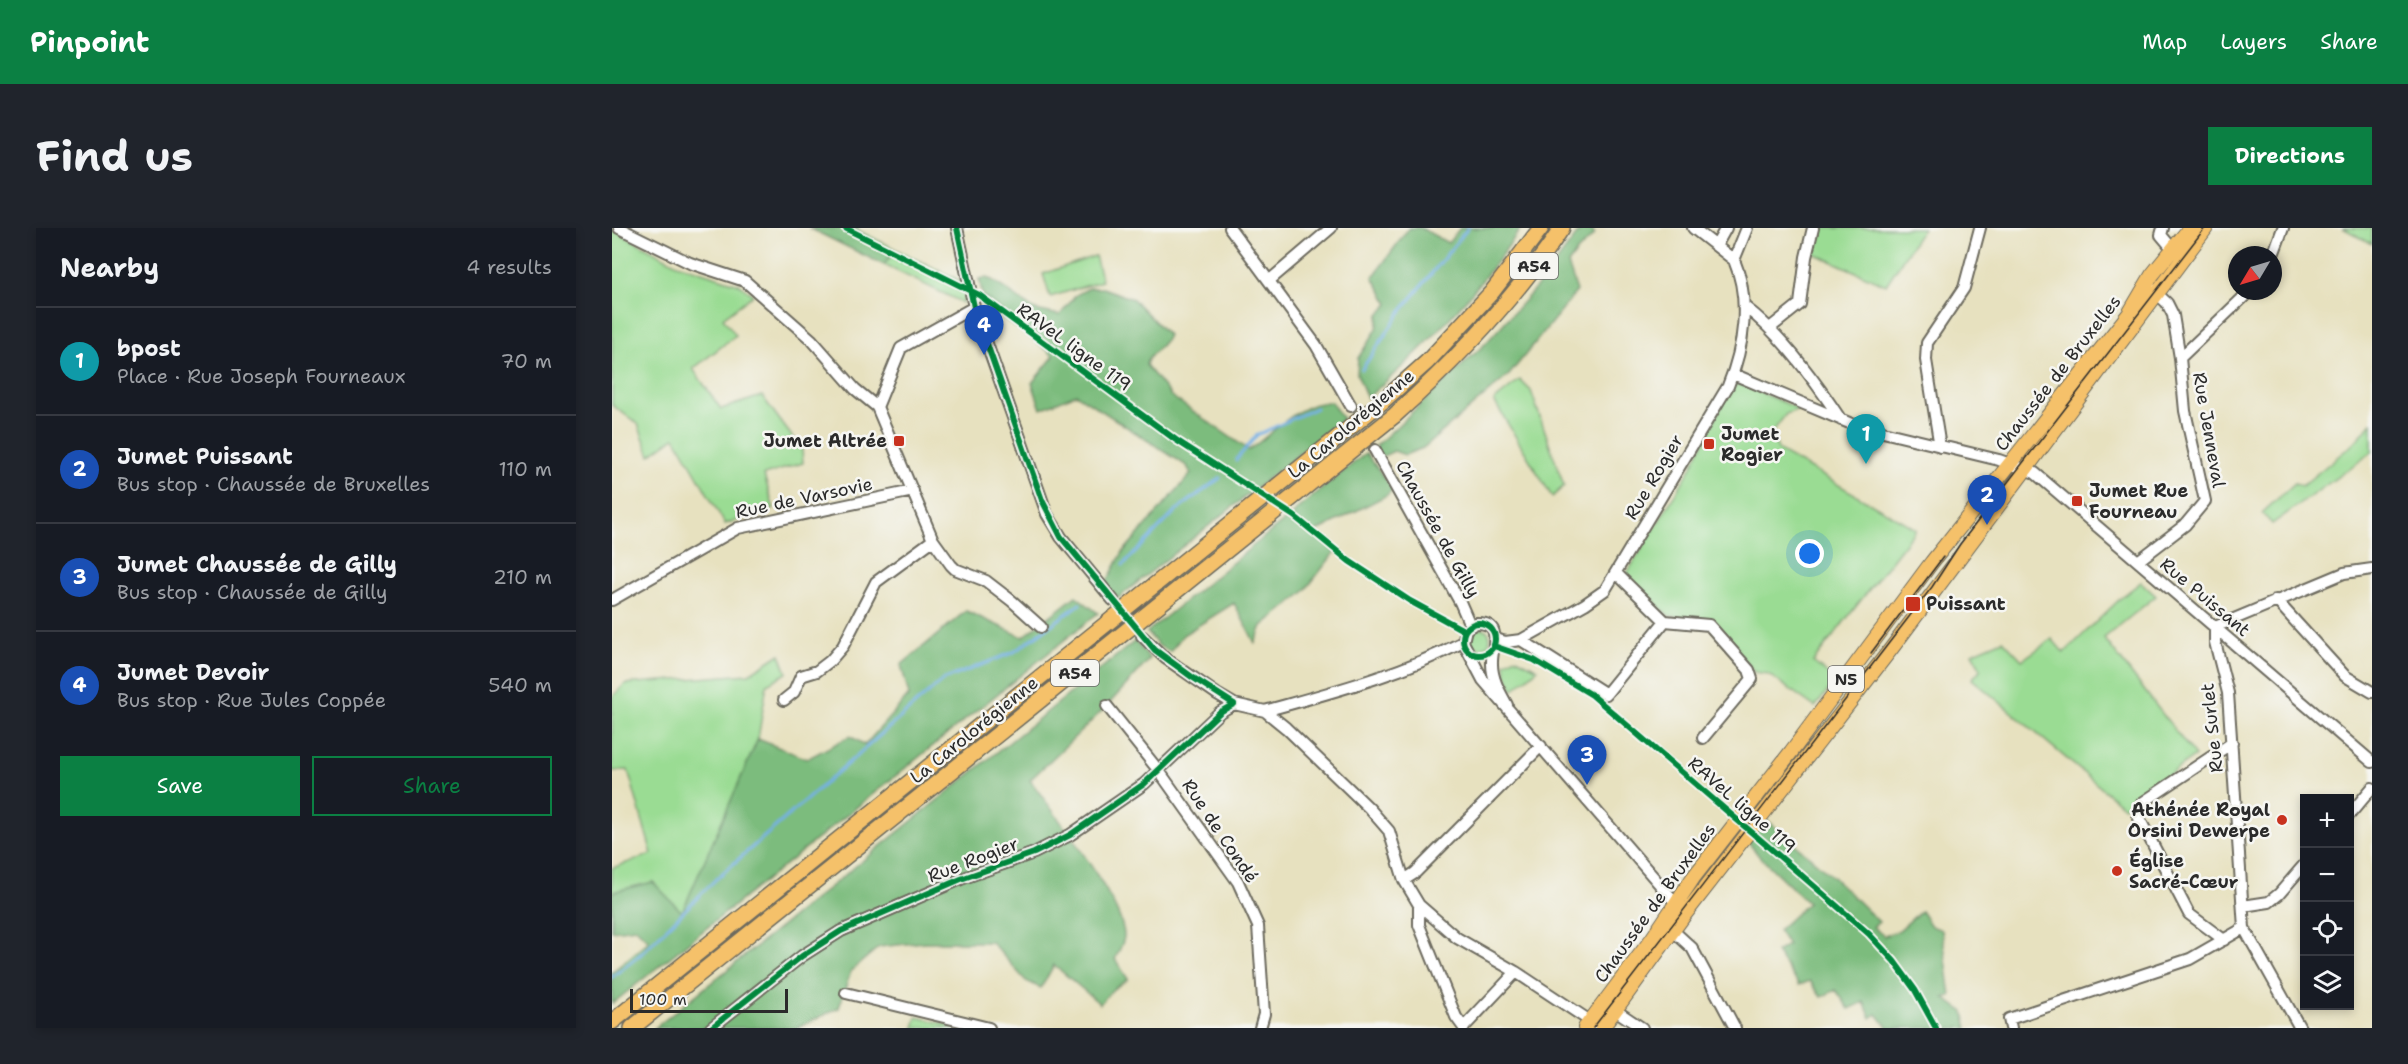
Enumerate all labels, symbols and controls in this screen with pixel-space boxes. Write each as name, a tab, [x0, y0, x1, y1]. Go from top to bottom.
text: Pinpoint	[30, 23, 149, 61]
text: Map	[2142, 28, 2187, 56]
text: Layers	[2220, 28, 2287, 56]
text: Share	[2320, 28, 2378, 56]
button: Directions	[2208, 127, 2372, 185]
text: Find us	[36, 128, 193, 184]
north arrow	[2228, 246, 2282, 300]
text: Nearby	[60, 250, 159, 285]
road number: A54	[1510, 253, 1558, 279]
text: 4 results	[466, 254, 552, 280]
street label: Chaussée de Bruxelles	[1990, 290, 2126, 456]
street label: RAVeL ligne 119	[1012, 297, 1136, 397]
pin: 4	[964, 306, 1004, 355]
text: bpost	[117, 334, 181, 363]
text: 1	[75, 348, 84, 374]
text: 70 m	[500, 348, 552, 374]
text: Place · Rue Joseph Fourneaux	[117, 363, 405, 389]
street label: La Carolorégienne	[1283, 364, 1419, 484]
street label: Rue Jenneval	[2187, 370, 2231, 490]
pin: 1	[1846, 414, 1886, 464]
place label: Jumet Rogier	[1721, 422, 1783, 467]
place label: Jumet Altrée	[763, 429, 887, 453]
street label: Rue Rogier	[1619, 430, 1689, 524]
marker: Jumet Altrée	[892, 434, 906, 448]
marker: Jumet Rogier	[1702, 437, 1716, 451]
text: Jumet Puissant	[117, 442, 293, 471]
text: 2	[73, 456, 87, 482]
text: 110 m	[498, 456, 552, 482]
street label: Chaussée de Gilly	[1390, 456, 1486, 602]
text: Bus stop · Chaussée de Bruxelles	[117, 471, 430, 497]
street label: Rue de Varsovie	[733, 472, 875, 524]
pin: 2	[1968, 476, 2006, 525]
place label: Jumet Rue Fourneau	[2089, 479, 2188, 524]
marker: Jumet Rue Fourneau	[2070, 494, 2084, 508]
your location	[1795, 539, 1824, 568]
text: Jumet Chaussée de Gilly	[117, 550, 397, 579]
street label: Rue Puissant	[2155, 552, 2255, 642]
text: 3	[73, 564, 87, 590]
text: 210 m	[493, 564, 552, 590]
text: Bus stop · Chaussée de Gilly	[117, 579, 387, 605]
place label: Puissant	[1926, 592, 2006, 616]
marker: Puissant	[1904, 595, 1922, 613]
text: Jumet Devoir	[117, 658, 269, 687]
road number: A54	[1051, 660, 1099, 686]
road number: N5	[1828, 666, 1864, 692]
street label: La Carolorégienne	[905, 671, 1043, 789]
text: 4	[73, 672, 87, 698]
text: 540 m	[488, 672, 552, 698]
street label: Rue Surlet	[2195, 682, 2229, 774]
text: Bus stop · Rue Jules Coppée	[117, 687, 386, 713]
pin: 3	[1568, 736, 1606, 785]
street label: RAVeL ligne 119	[1683, 751, 1801, 859]
button: Save	[60, 756, 300, 816]
button: Share	[312, 756, 552, 816]
street label: Rue de Condé	[1176, 775, 1264, 887]
map controls	[2300, 794, 2354, 1010]
button: +	[2300, 794, 2354, 848]
place label: Athénée Royal Orsini Dewerpe	[2128, 798, 2270, 843]
marker: Athénée Royal Orsini Dewerpe	[2275, 813, 2289, 827]
street label: Chaussée de Bruxelles	[1589, 818, 1721, 988]
street label: Rue Rogier	[924, 832, 1022, 888]
place label: Église Sacré-Cœur	[2129, 847, 2239, 894]
button: −	[2300, 848, 2354, 902]
marker: Église Sacré-Cœur	[2110, 864, 2124, 878]
button: locate	[2300, 902, 2354, 956]
button: layers	[2300, 956, 2354, 1010]
scale bar	[630, 986, 788, 1014]
text: 100 m	[639, 989, 687, 1010]

